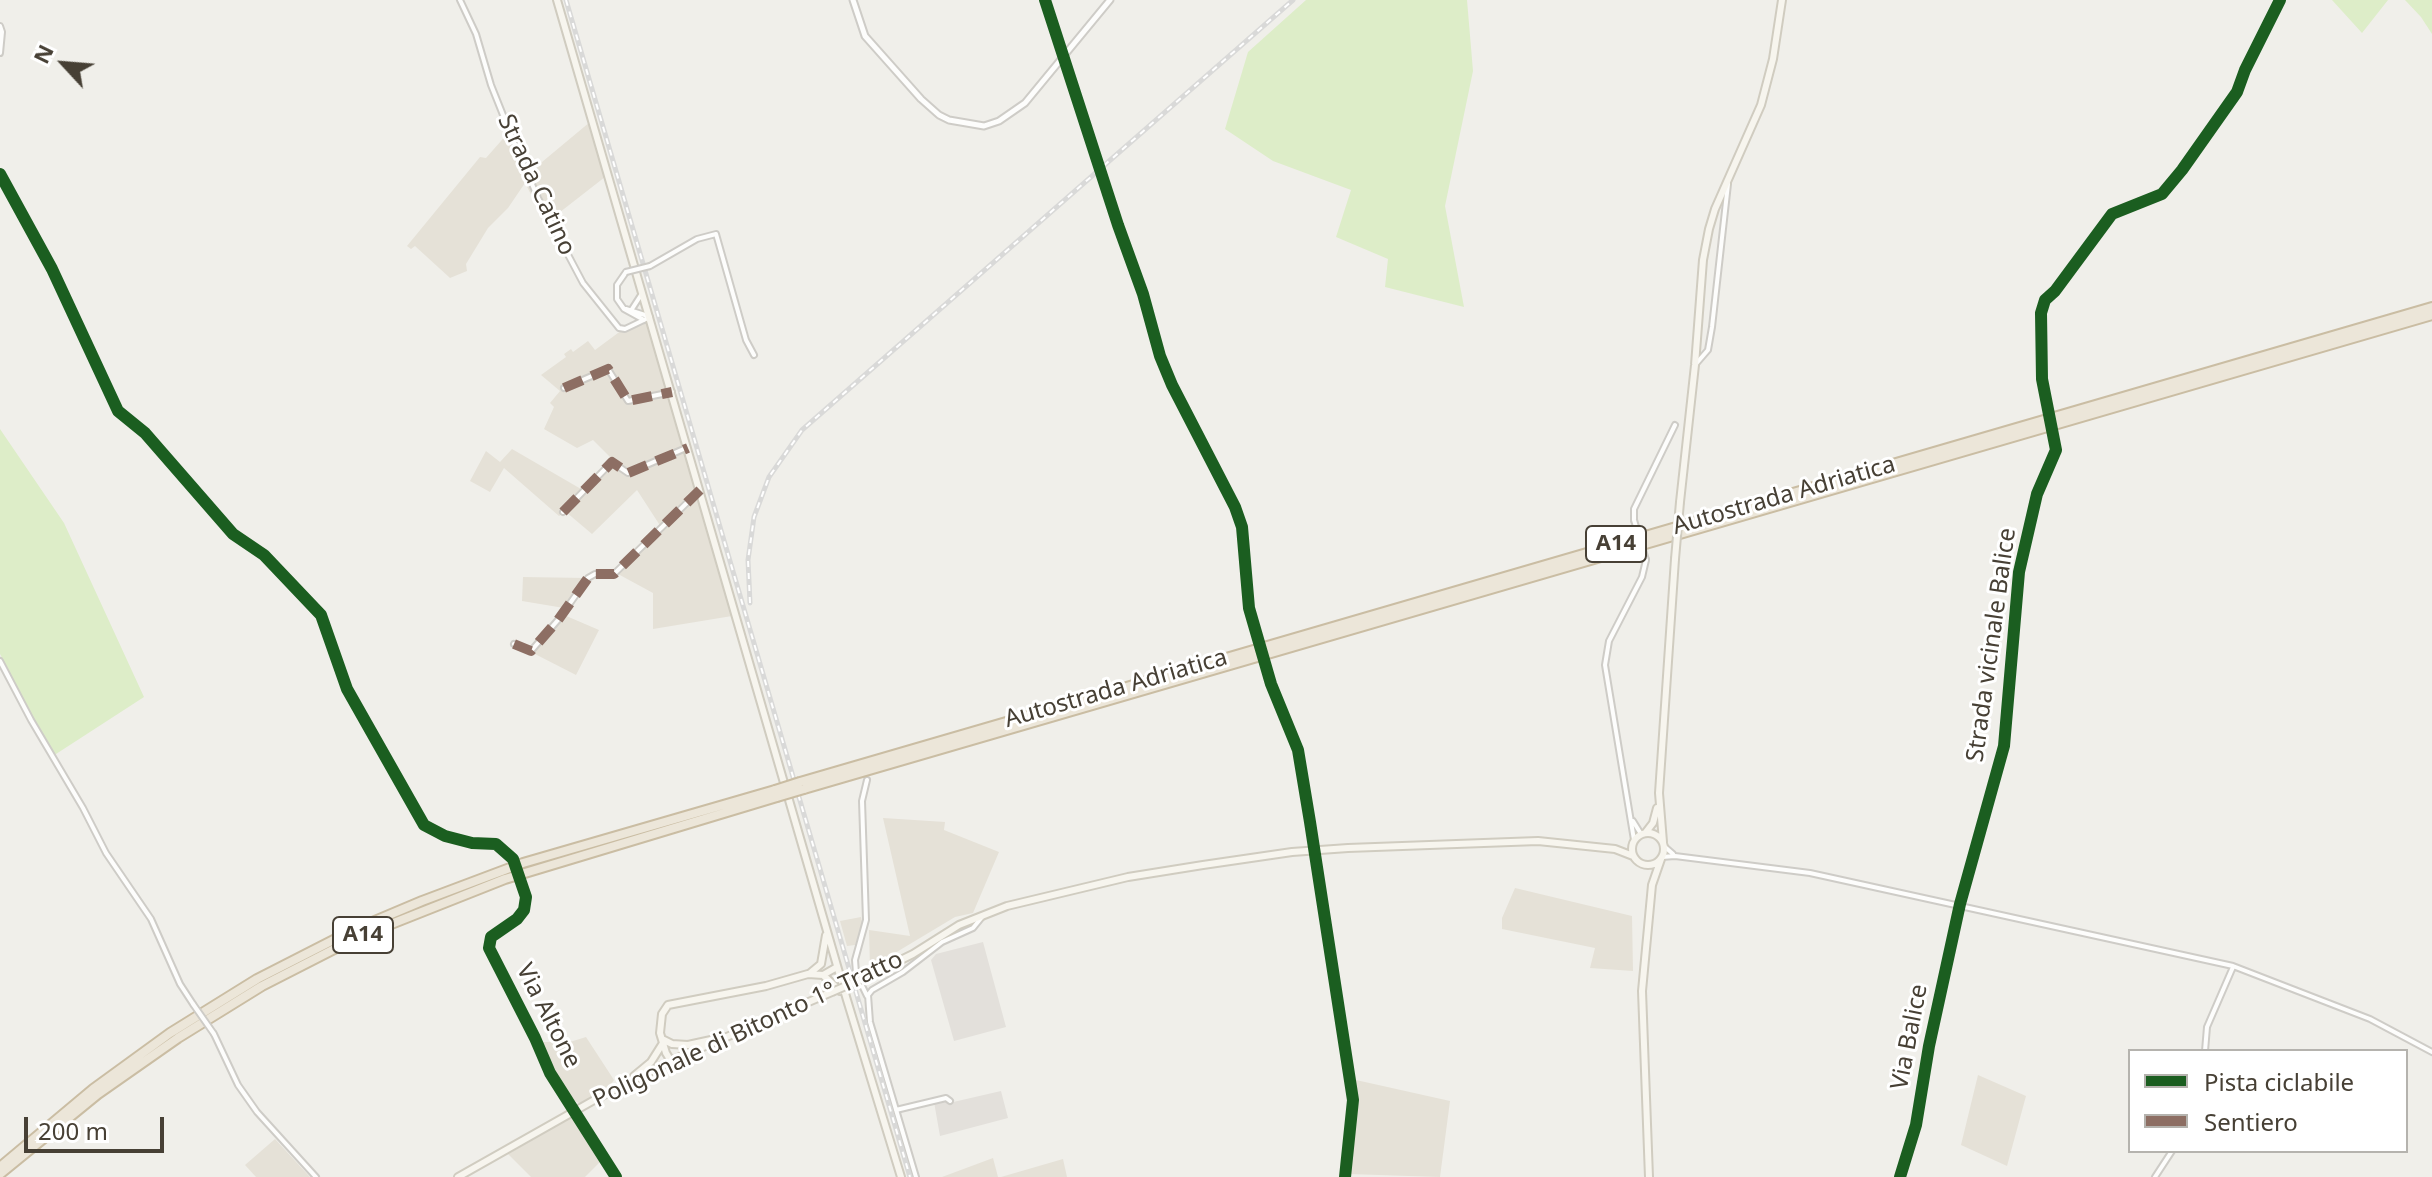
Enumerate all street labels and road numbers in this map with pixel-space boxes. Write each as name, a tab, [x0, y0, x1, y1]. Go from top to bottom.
street label: Strada Catino	[491, 110, 581, 260]
street label: Autostrada Adriatica	[1669, 450, 1899, 542]
road number: A14	[1586, 526, 1646, 562]
street label: Strada vicinale Balice	[1961, 526, 2023, 764]
street label: Autostrada Adriatica	[1001, 643, 1231, 735]
road number: A14	[333, 917, 393, 953]
street label: Poligonale di Bitonto 1° Tratto	[589, 945, 907, 1115]
street label: Via Altone	[509, 959, 587, 1073]
street label: Via Balice	[1886, 982, 1934, 1092]

